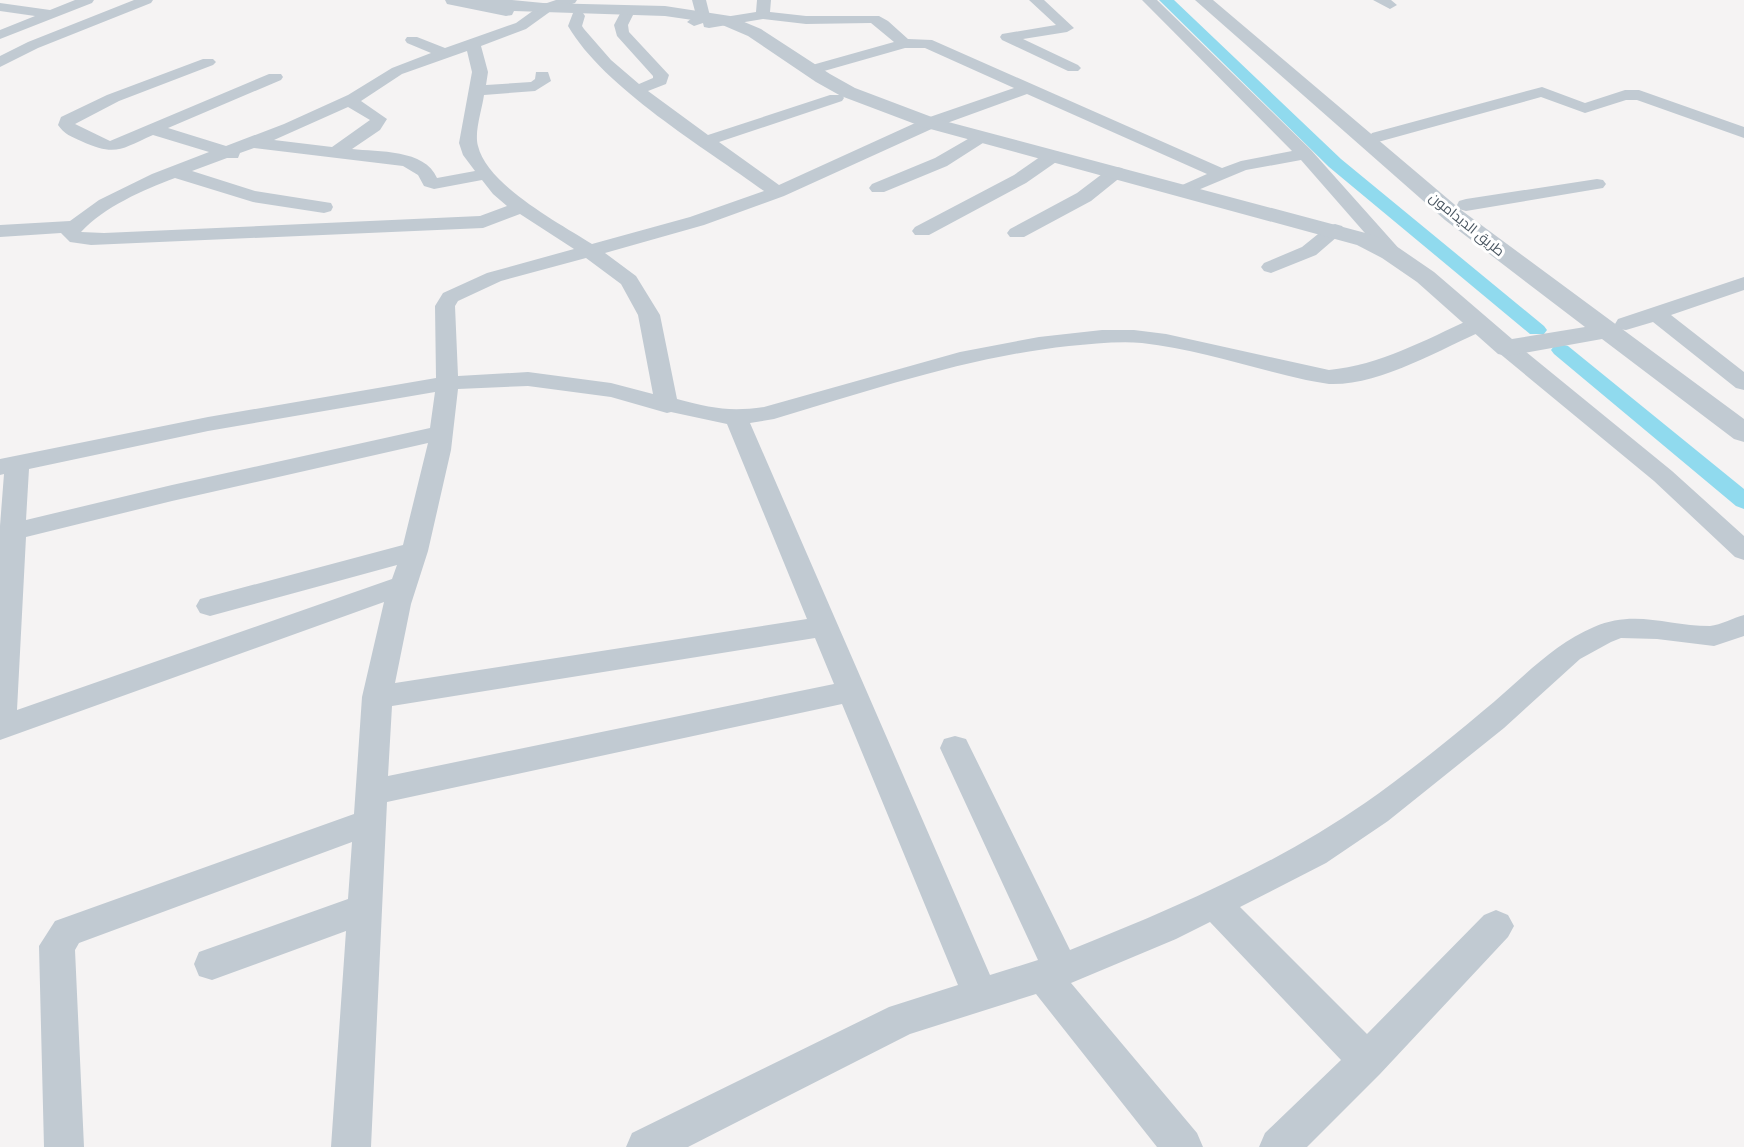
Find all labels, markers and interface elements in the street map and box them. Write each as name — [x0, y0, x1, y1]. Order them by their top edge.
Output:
street label: طريق الديدامون — [1426, 189, 1508, 260]

